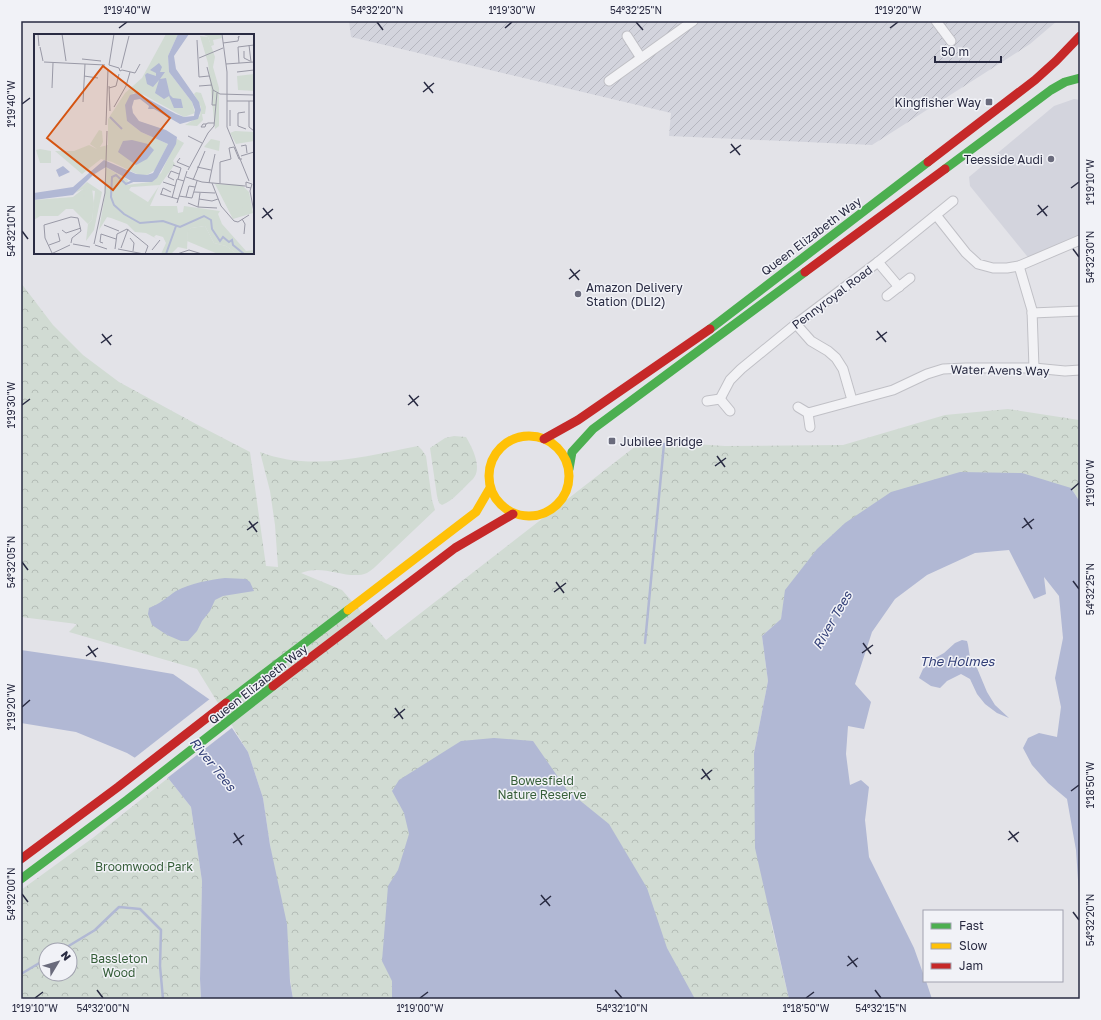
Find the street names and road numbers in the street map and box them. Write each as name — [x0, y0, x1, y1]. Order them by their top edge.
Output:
street label: Queen Elizabeth Way — [758, 193, 864, 279]
street label: Pennyroyal Road — [789, 262, 875, 332]
street label: Water Avens Way — [950, 362, 1050, 378]
street label: Queen Elizabeth Way — [205, 641, 311, 727]

